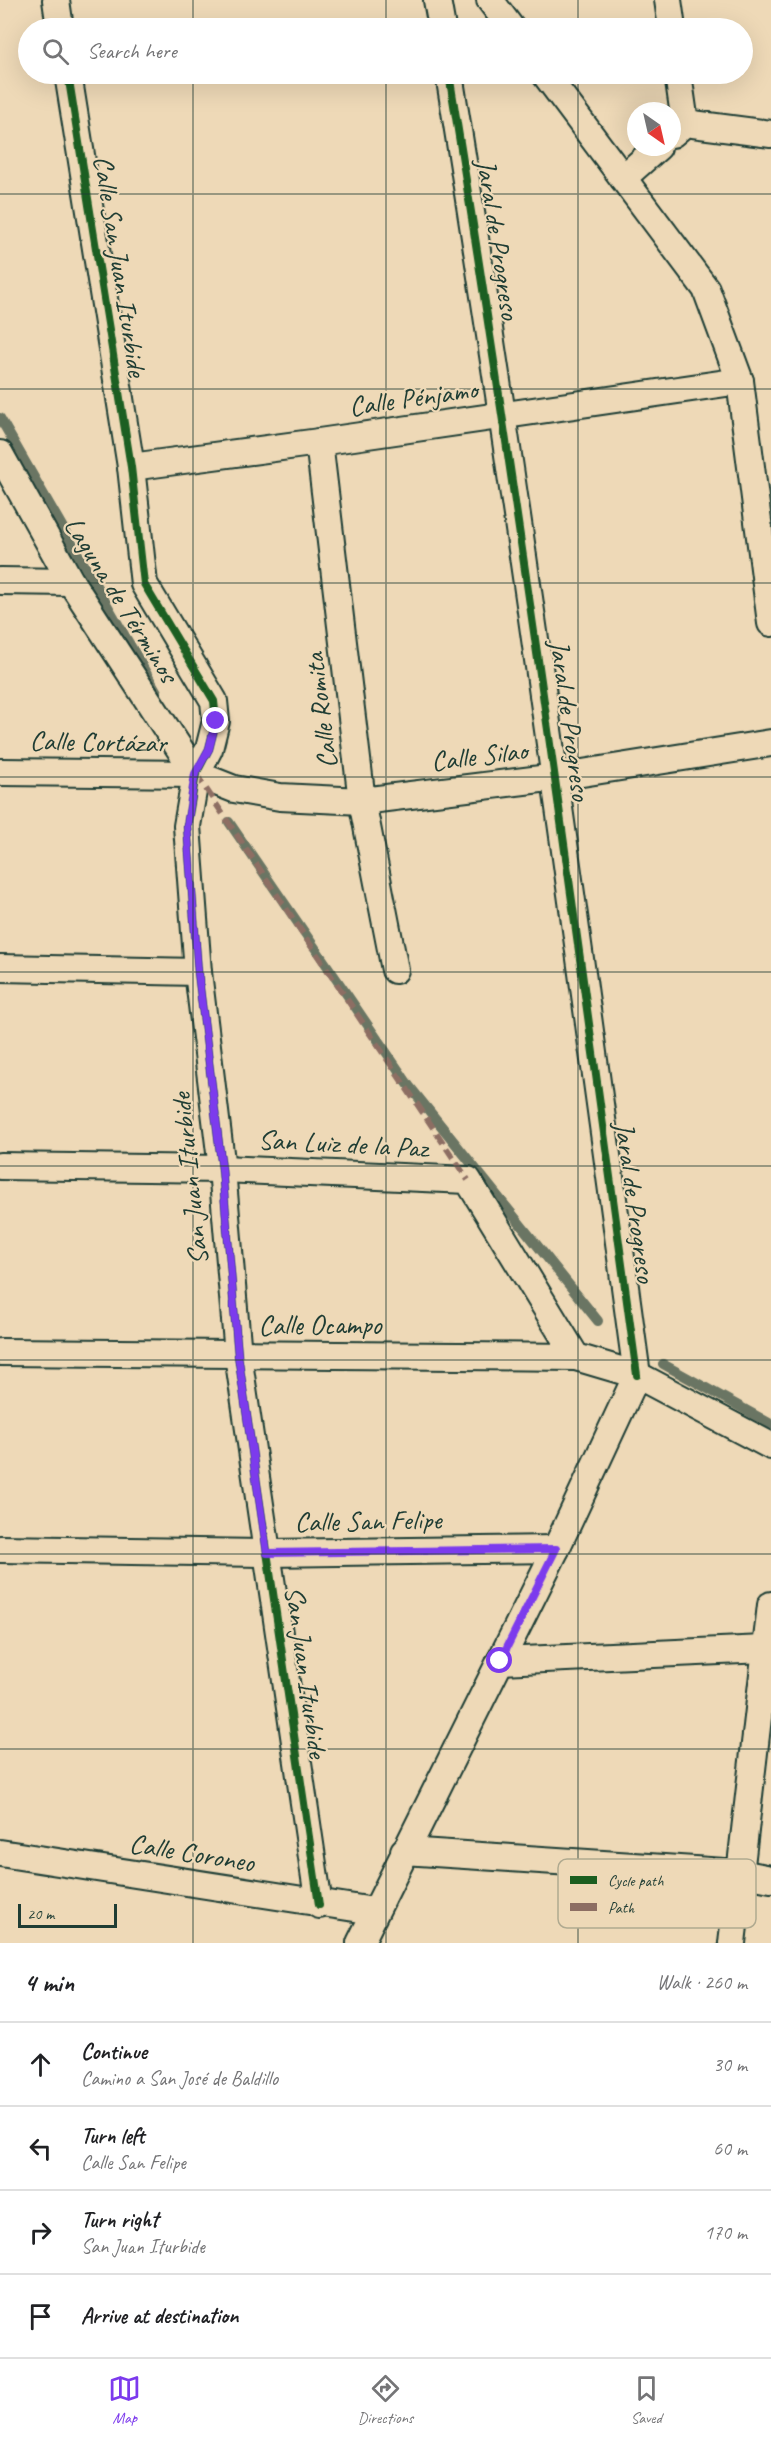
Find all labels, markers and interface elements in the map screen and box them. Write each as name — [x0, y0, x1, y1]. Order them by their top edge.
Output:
search box — [18, 18, 753, 84]
icon: search — [39, 35, 72, 68]
text: Search here — [87, 37, 177, 65]
north arrow — [627, 102, 681, 156]
street label: Calle San Juan Iturbide — [86, 153, 156, 381]
street label: Jaral de Progreso — [468, 154, 529, 324]
street label: Calle Pénjamo — [347, 371, 483, 424]
street label: Laguna de Términos — [57, 510, 188, 691]
street label: Jaral de Progreso — [542, 636, 599, 805]
street label: Calle Romita — [296, 649, 345, 771]
route end — [202, 707, 228, 733]
street label: Calle Cortázar — [29, 723, 169, 760]
street label: Calle Silao — [429, 732, 532, 779]
street label: San Juan Iturbide — [163, 1089, 216, 1267]
street label: Jaral de Progreso — [607, 1118, 664, 1287]
street label: San Luiz de la Paz — [257, 1122, 431, 1166]
street label: Calle Ocampo — [259, 1307, 383, 1342]
street label: Calle San Felipe — [294, 1502, 444, 1539]
street label: San Juan Iturbide — [277, 1584, 336, 1762]
route start — [486, 1647, 512, 1673]
street label: Calle Coroneo — [127, 1825, 259, 1880]
legend — [558, 1859, 756, 1928]
text: Cycle path — [608, 1871, 664, 1891]
text: Path — [608, 1898, 635, 1918]
scale bar — [18, 1901, 117, 1928]
text: 20 m — [27, 1904, 54, 1924]
text: 4 min — [24, 1966, 74, 1999]
text: Walk · 260 m — [657, 1970, 747, 1995]
text: Continue — [81, 2038, 147, 2066]
icon: ahead — [24, 2048, 57, 2081]
text: 30 m — [713, 2052, 747, 2077]
text: Camino a San José de Baldillo — [81, 2066, 278, 2091]
text: Turn left — [81, 2122, 145, 2150]
icon: left — [24, 2132, 57, 2165]
text: 60 m — [713, 2136, 747, 2161]
text: Calle San Felipe — [81, 2150, 186, 2175]
text: Turn right — [81, 2206, 158, 2234]
icon: right — [24, 2216, 57, 2249]
text: 170 m — [704, 2220, 747, 2245]
text: San Juan Iturbide — [81, 2234, 205, 2259]
icon: arrive — [24, 2300, 57, 2333]
text: Arrive at destination — [81, 2302, 238, 2330]
tab: Map — [108, 2372, 141, 2428]
tab: Directions — [358, 2372, 413, 2428]
tab: Saved — [630, 2372, 663, 2428]

